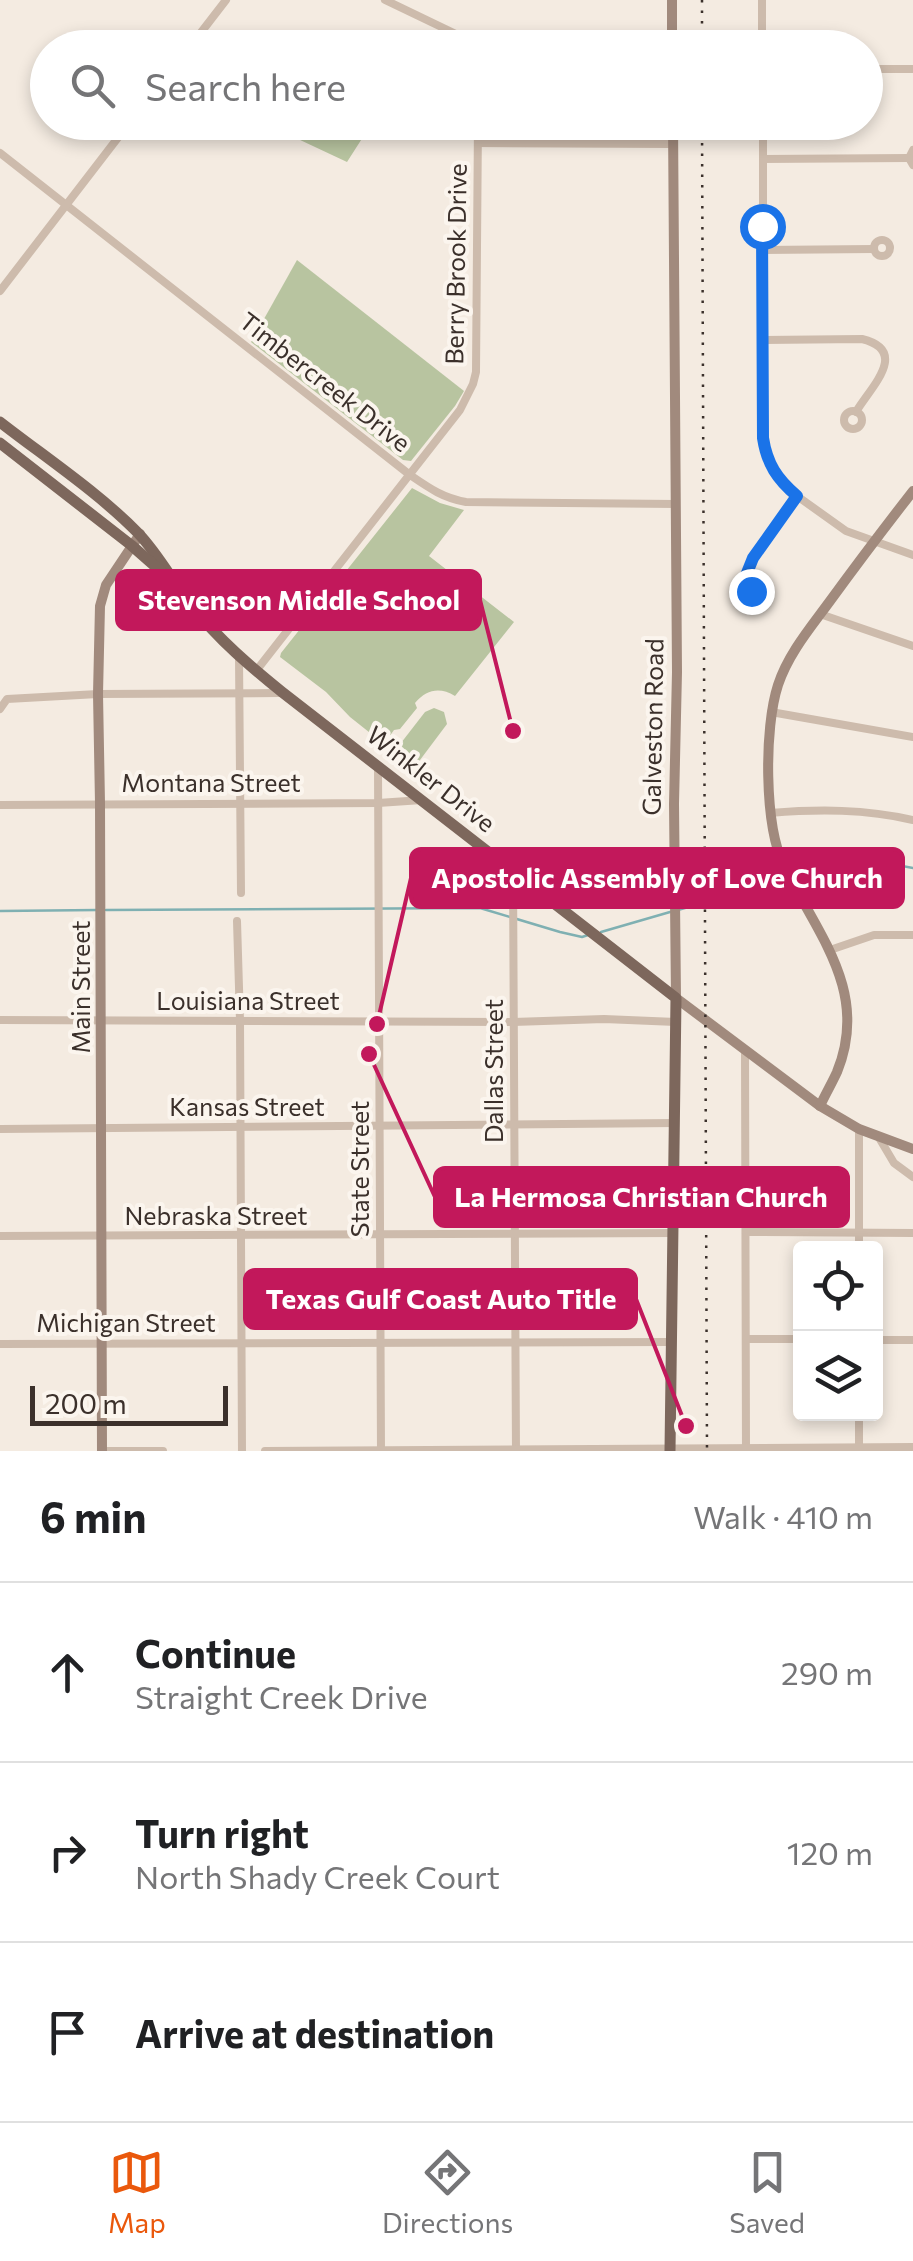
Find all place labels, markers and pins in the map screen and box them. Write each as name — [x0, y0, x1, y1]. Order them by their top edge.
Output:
callout: Stevenson Middle School — [117, 571, 480, 629]
callout: Apostolic Assembly of Love Church — [411, 849, 903, 907]
callout: La Hermosa Christian Church — [435, 1168, 848, 1226]
callout: Texas Gulf Coast Auto Title — [245, 1270, 636, 1328]

